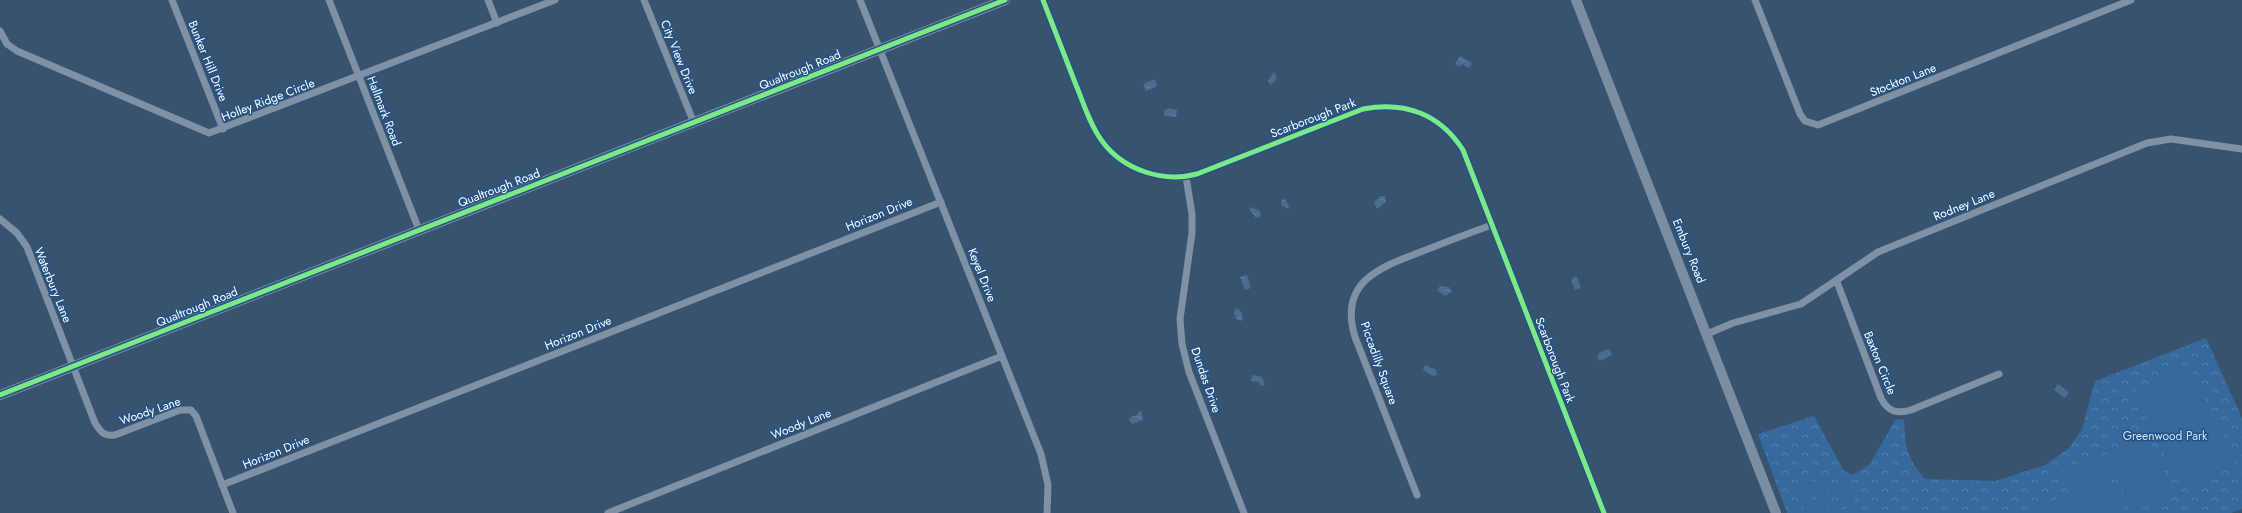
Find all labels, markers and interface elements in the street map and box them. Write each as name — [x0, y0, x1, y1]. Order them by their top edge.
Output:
street label: City View Drive — [656, 17, 702, 97]
street label: Bunker Hill Drive — [184, 18, 232, 104]
street label: Qualtrough Road — [756, 45, 844, 95]
street label: Stockton Lane — [1867, 59, 1939, 101]
street label: Hallmark Road — [362, 73, 406, 149]
street label: Holley Ridge Circle — [219, 74, 317, 126]
street label: Scarborough Park — [1268, 93, 1359, 143]
street label: Qualtrough Road — [455, 164, 543, 212]
street label: Rodney Lane — [1931, 184, 1997, 226]
street label: Horizon Drive — [843, 192, 915, 236]
street label: Embury Road — [1668, 216, 1710, 286]
street label: Waterbury Lane — [30, 245, 76, 325]
street label: Keyel Drive — [963, 245, 1001, 305]
street label: Qualtrough Road — [153, 282, 241, 332]
street label: Horizon Drive — [542, 311, 614, 355]
street label: Scarborough Park — [1530, 315, 1580, 406]
street label: Piccadilly Square — [1356, 319, 1402, 407]
street label: Baxton Circle — [1859, 329, 1901, 397]
street label: Dundas Drive — [1186, 345, 1226, 415]
street label: Woody Lane — [117, 392, 183, 430]
street label: Woody Lane — [768, 404, 834, 444]
park label: Greenwood Park — [2123, 427, 2208, 445]
street label: Horizon Drive — [240, 430, 312, 474]

